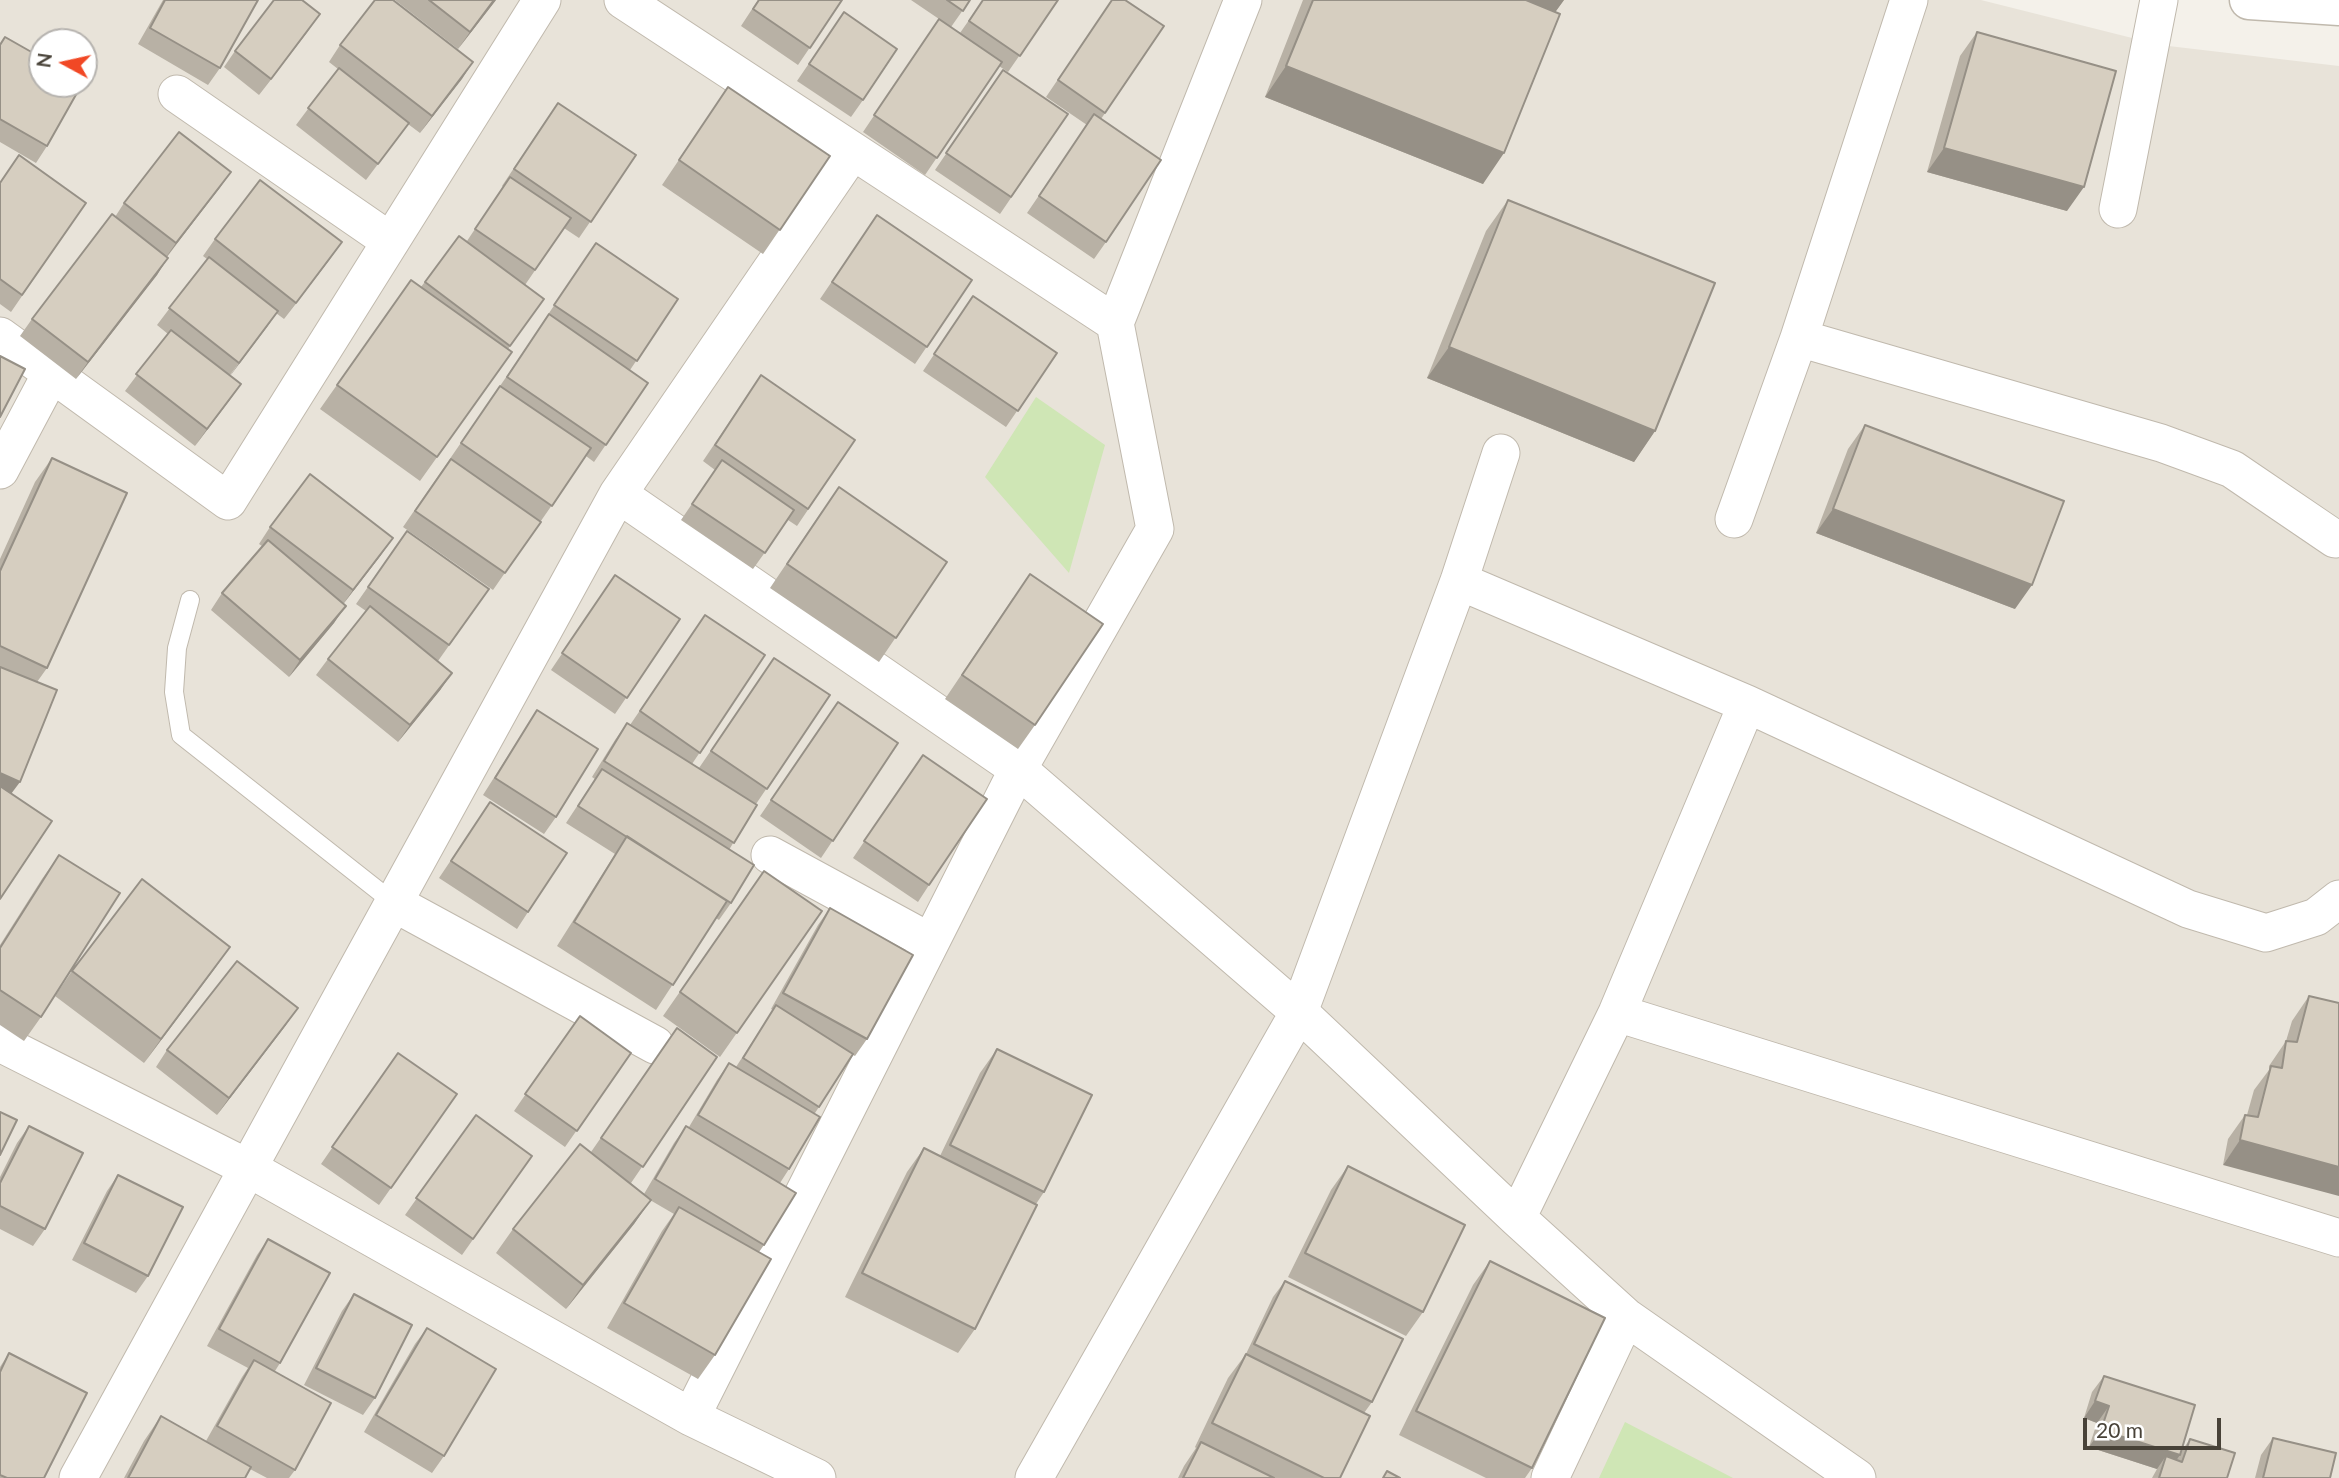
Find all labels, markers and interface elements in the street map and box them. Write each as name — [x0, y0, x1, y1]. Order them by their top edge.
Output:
north arrow — [28, 28, 98, 98]
text: N — [31, 51, 56, 69]
scale bar — [2087, 1404, 2225, 1448]
text: 20 m — [2096, 1417, 2143, 1442]

